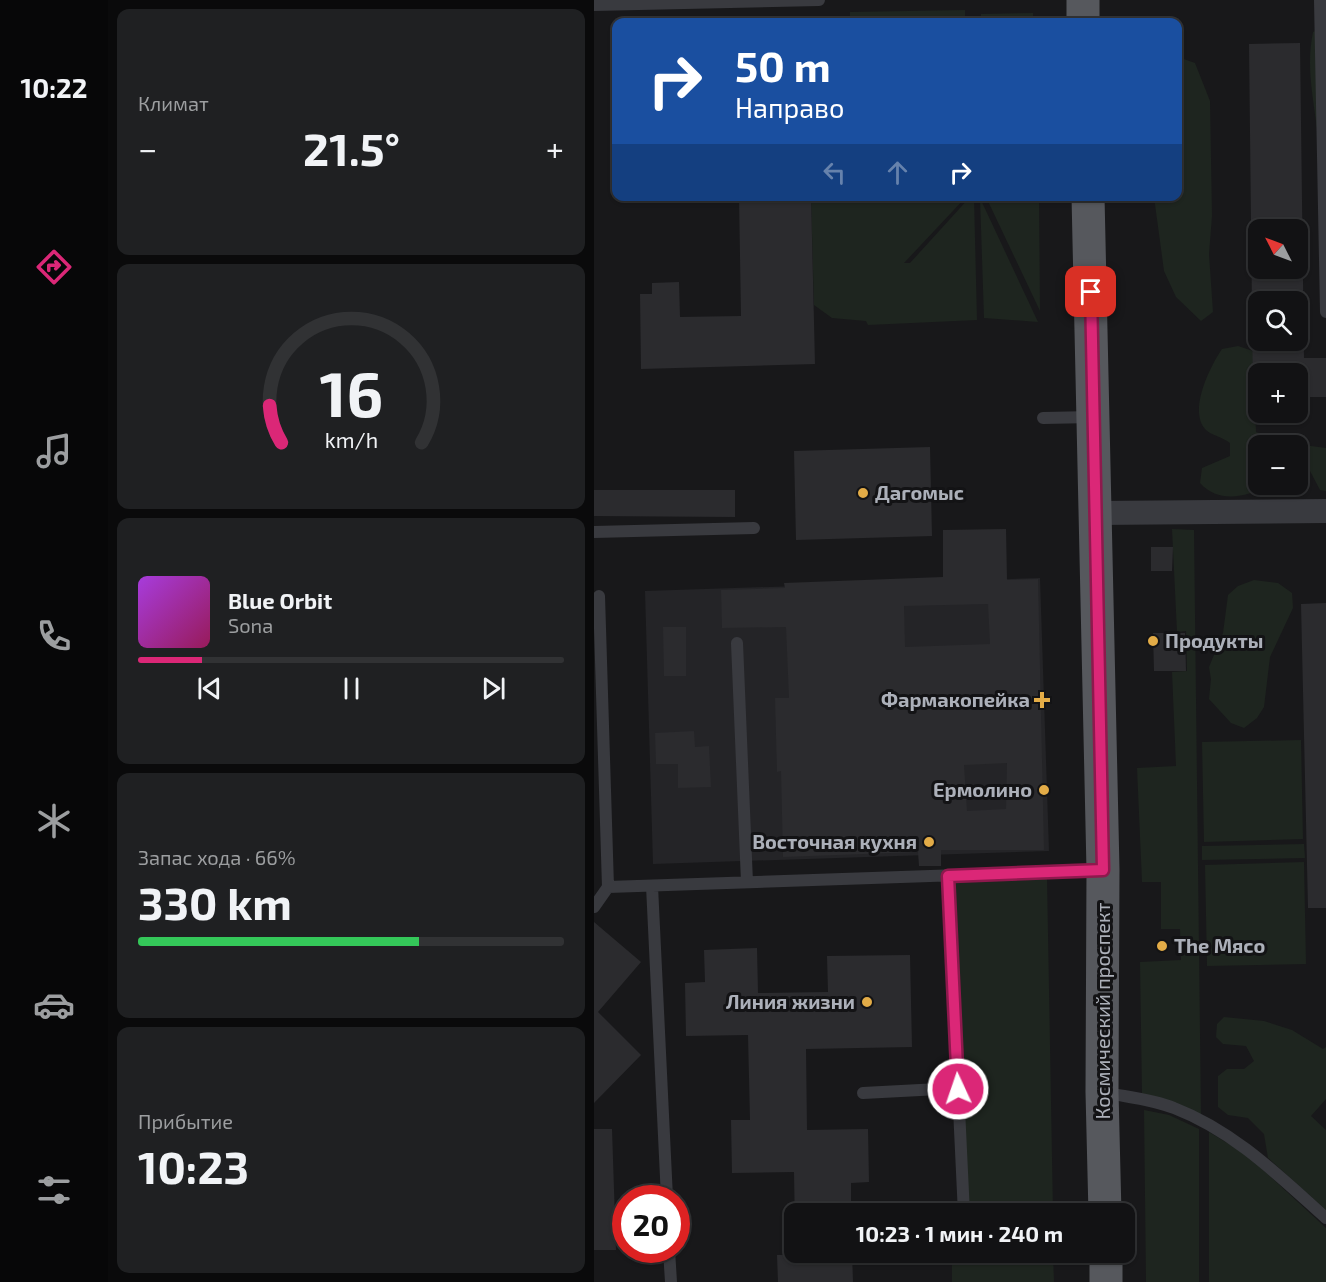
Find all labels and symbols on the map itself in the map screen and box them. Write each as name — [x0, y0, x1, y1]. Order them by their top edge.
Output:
north arrow — [1248, 219, 1308, 279]
pin — [1065, 266, 1116, 317]
place label: Дагомыс — [875, 480, 964, 504]
marker: Дагомыс — [856, 486, 870, 500]
place label: Продукты — [1165, 628, 1263, 652]
marker: Продукты — [1146, 634, 1160, 648]
place label: Фармакопейка — [881, 687, 1030, 711]
marker: Фармакопейка — [1035, 693, 1049, 707]
place label: Ермолино — [933, 777, 1032, 801]
marker: Ермолино — [1037, 783, 1051, 797]
place label: Восточная кухня — [752, 829, 917, 853]
marker: Восточная кухня — [922, 835, 936, 849]
street label: Космический проспект — [1090, 902, 1114, 1120]
place label: The Мясо — [1174, 933, 1265, 957]
marker: The Мясо — [1155, 939, 1169, 953]
place label: Линия жизни — [726, 989, 855, 1013]
marker: Линия жизни — [860, 995, 874, 1009]
position arrow — [926, 1057, 990, 1121]
speed limit sign: 20 — [612, 1185, 690, 1263]

